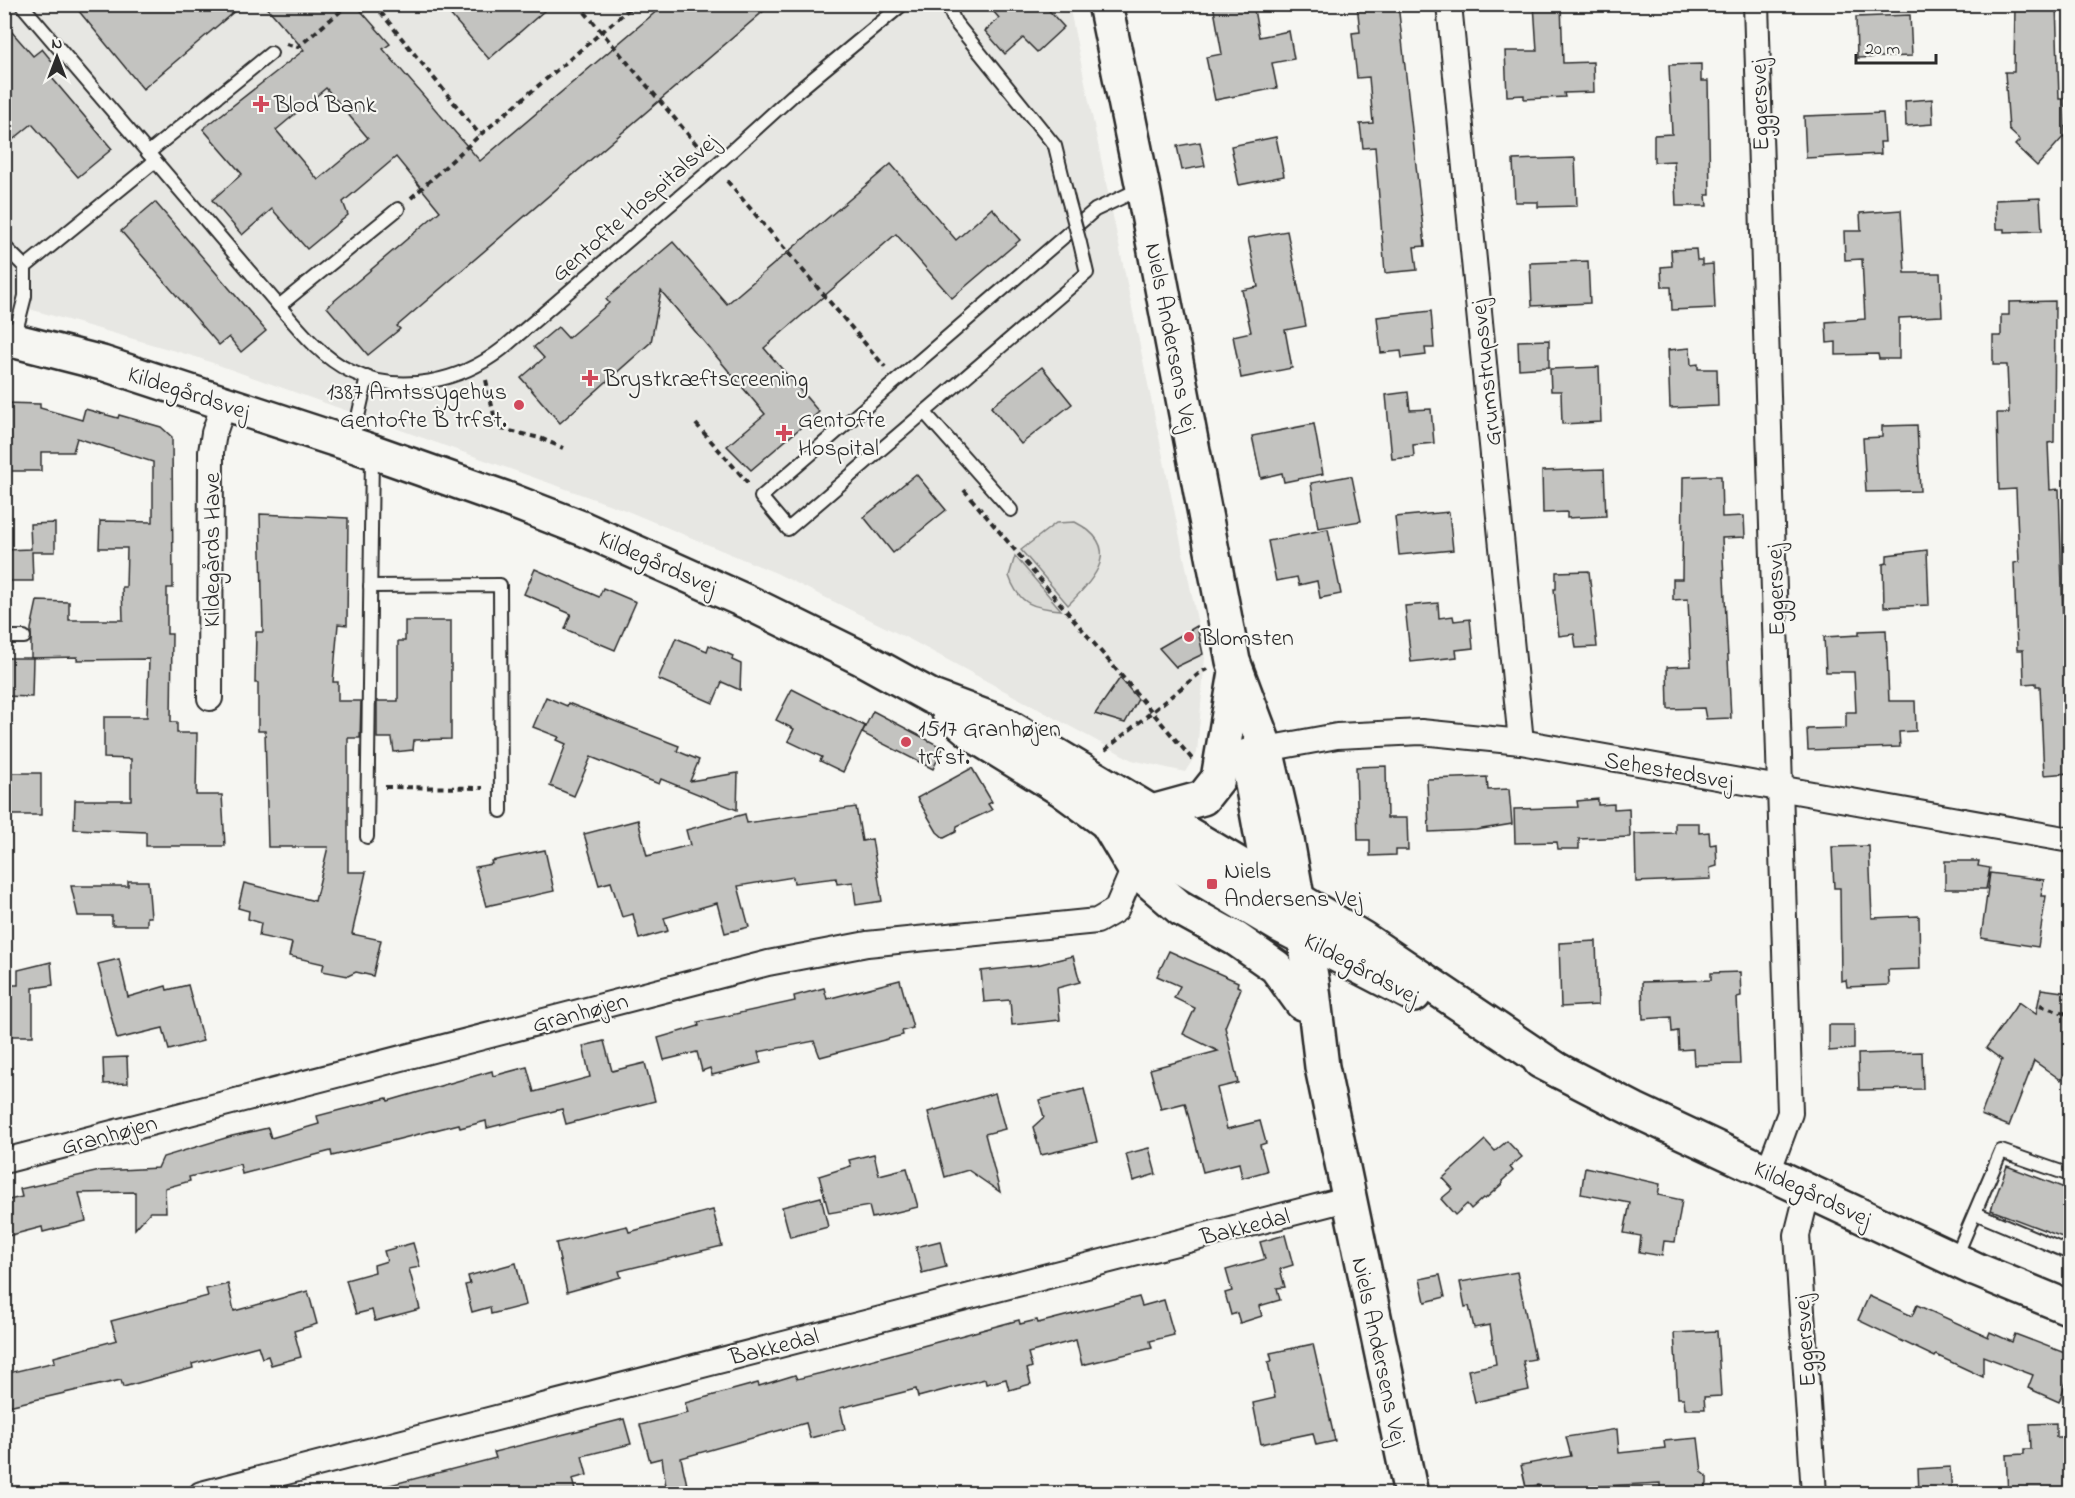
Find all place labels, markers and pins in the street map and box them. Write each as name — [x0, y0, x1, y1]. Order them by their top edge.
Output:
place label: Blod Bank — [273, 89, 377, 124]
marker: Blod Bank — [252, 95, 270, 113]
place label: Brystkræftscreening — [603, 363, 808, 399]
marker: Brystkræftscreening — [581, 369, 599, 387]
place label: 1387 Amtssygehus Gentofte B trfst. — [326, 376, 507, 439]
marker: 1387 Amtssygehus Gentofte B trfst. — [512, 398, 526, 412]
place label: Gentofte Hospital — [798, 404, 885, 467]
marker: Gentofte Hospital — [775, 424, 793, 442]
place label: Blomsten — [1200, 622, 1294, 657]
marker: Blomsten — [1182, 630, 1196, 644]
place label: 1517 Granhøjen trfst. — [918, 713, 1061, 776]
marker: 1517 Granhøjen trfst. — [899, 735, 913, 749]
place label: Niels Andersens Vej — [1224, 855, 1363, 918]
marker: Niels Andersens Vej — [1205, 877, 1219, 891]

